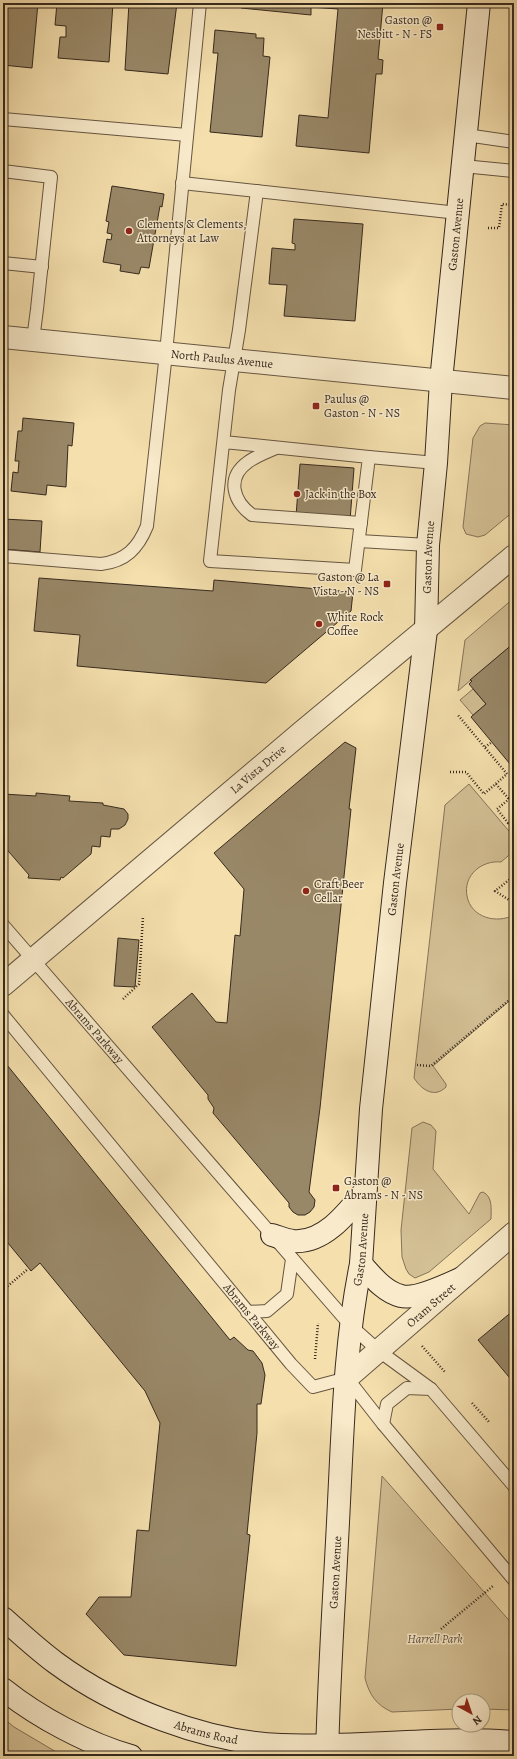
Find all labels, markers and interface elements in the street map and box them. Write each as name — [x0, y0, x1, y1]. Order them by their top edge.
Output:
place label: Gaston @ Nesbitt - N - FS — [357, 12, 432, 42]
marker: Gaston @ Nesbitt - N - FS — [435, 22, 445, 32]
street label: Gaston Avenue — [444, 197, 467, 271]
place label: Clements & Clements, Attorneys at Law — [136, 216, 247, 246]
marker: Clements & Clements, Attorneys at Law — [124, 226, 134, 236]
street label: North Paulus Avenue — [170, 346, 274, 372]
place label: Paulus @ Gaston - N - NS — [324, 391, 400, 421]
marker: Paulus @ Gaston - N - NS — [311, 401, 321, 411]
place label: Jack in the Box — [305, 486, 377, 502]
marker: Jack in the Box — [292, 489, 302, 499]
street label: Gaston Avenue — [419, 520, 438, 594]
place label: Gaston @ La Vista - N - NS — [312, 569, 379, 599]
marker: Gaston @ La Vista - N - NS — [382, 579, 392, 589]
place label: White Rock Coffee — [326, 609, 384, 639]
marker: White Rock Coffee — [314, 619, 324, 629]
street label: La Vista Drive — [227, 741, 289, 797]
street label: Gaston Avenue — [384, 842, 408, 916]
place label: Craft Beer Cellar — [314, 876, 364, 906]
marker: Craft Beer Cellar — [301, 886, 311, 896]
street label: Abrams Parkway — [61, 994, 128, 1067]
place label: Gaston @ Abrams - N - NS — [343, 1173, 423, 1203]
marker: Gaston @ Abrams - N - NS — [331, 1183, 341, 1193]
street label: Gaston Avenue — [349, 1213, 372, 1287]
street label: Abrams Parkway — [219, 1279, 284, 1354]
street label: Oram Street — [403, 1279, 459, 1331]
street label: Gaston Avenue — [325, 1535, 345, 1609]
park label: Harrell Park — [407, 1631, 463, 1647]
north arrow — [451, 1693, 491, 1733]
text: N — [469, 1712, 485, 1729]
street label: Abrams Road — [171, 1716, 240, 1748]

